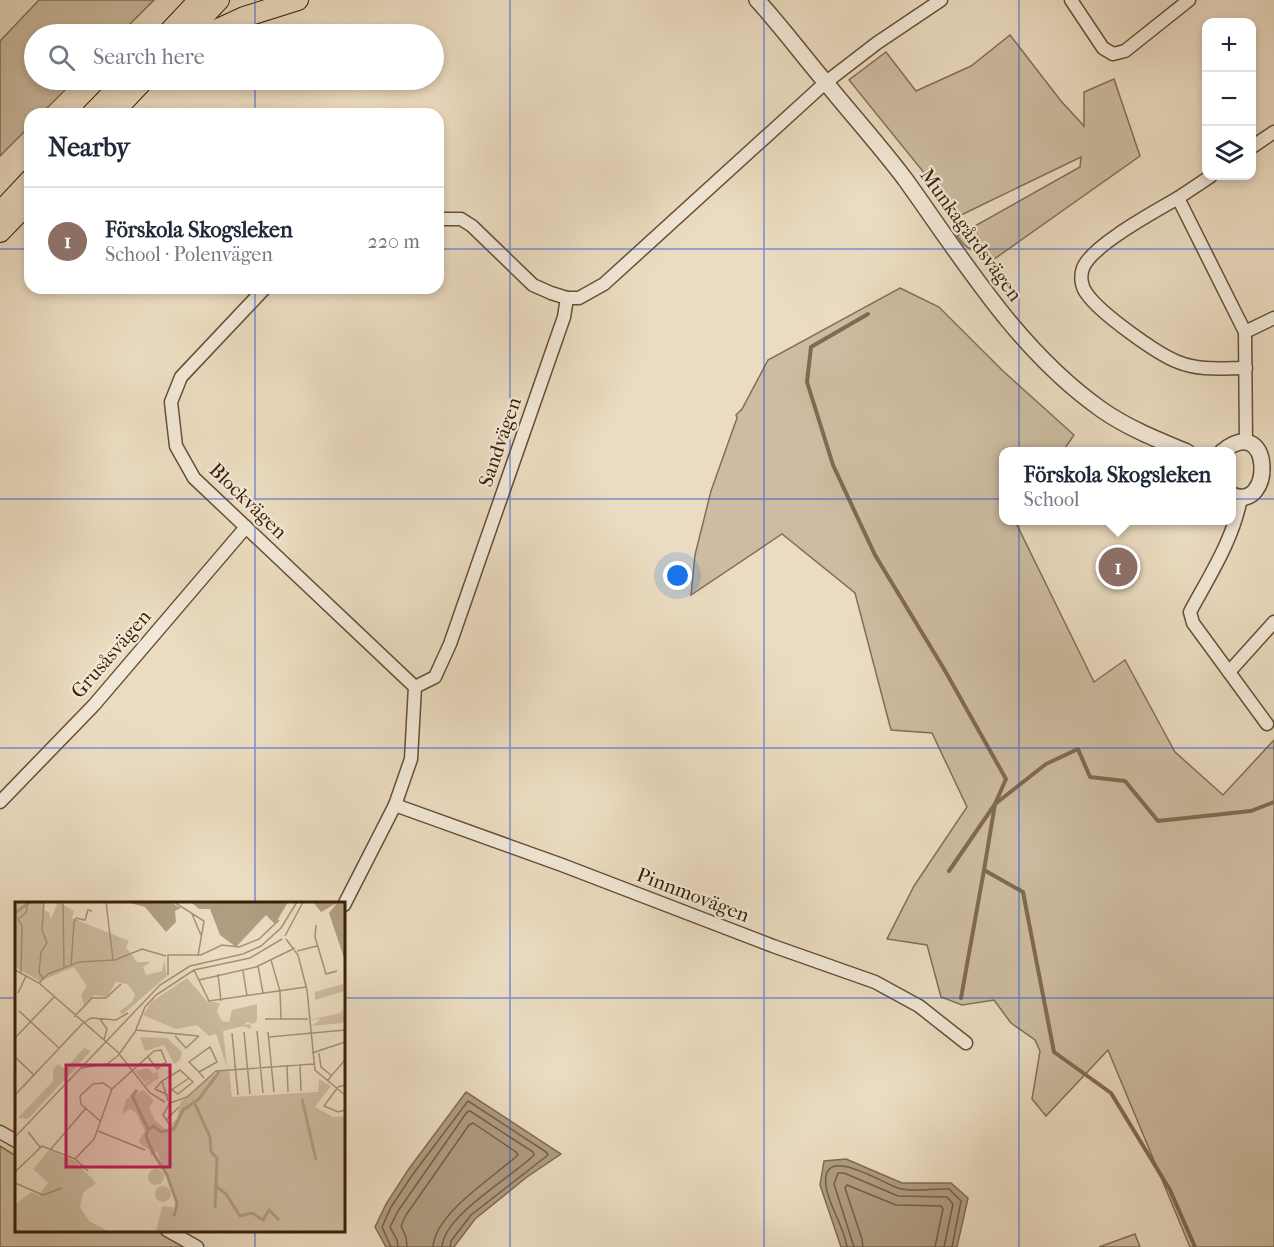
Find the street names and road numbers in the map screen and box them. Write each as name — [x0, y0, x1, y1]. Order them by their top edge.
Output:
street label: Munkagårdsvägen — [915, 164, 1027, 306]
street label: Sandvägen — [474, 394, 526, 490]
street label: Blockvägen — [204, 458, 292, 544]
street label: Grusåsvägen — [66, 605, 156, 703]
street label: Pinnmovägen — [633, 863, 753, 927]

